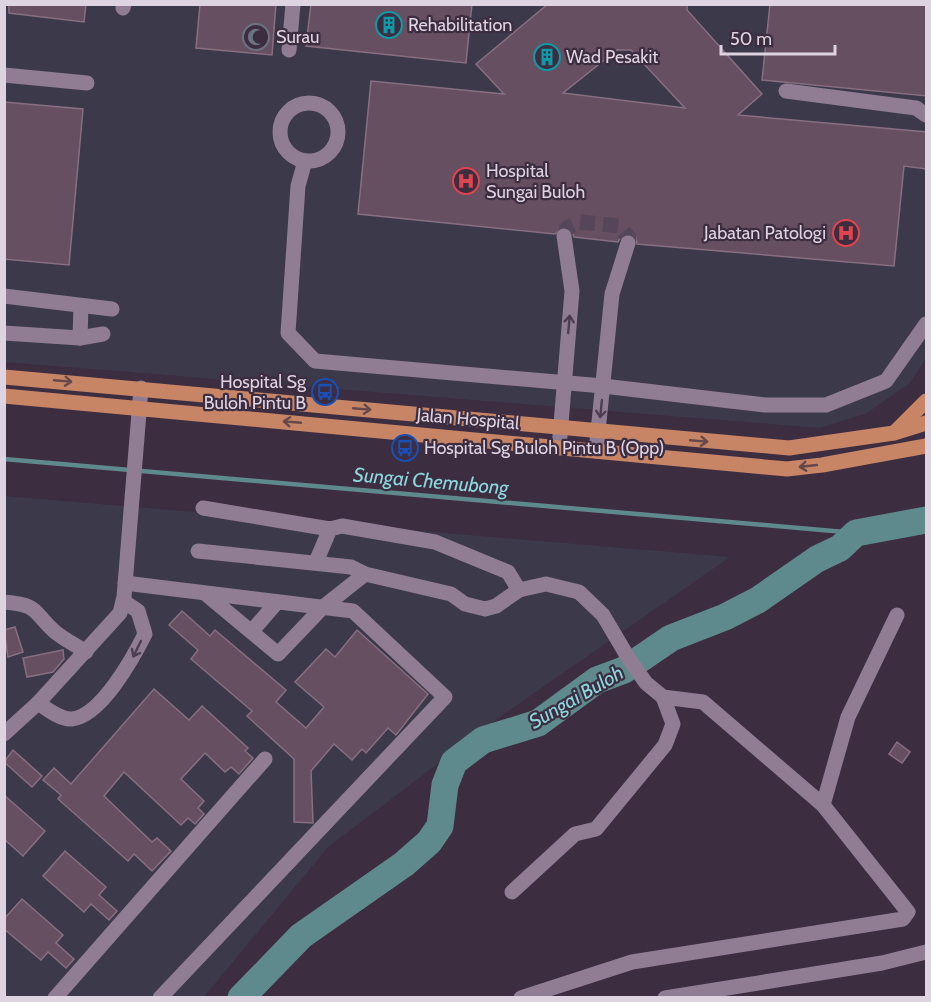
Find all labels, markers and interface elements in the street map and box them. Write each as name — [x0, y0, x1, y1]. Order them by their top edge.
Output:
building icon: Rehabilitation — [374, 10, 404, 40]
place label: Rehabilitation — [408, 14, 512, 36]
scale bar — [721, 18, 835, 56]
mosque icon: Surau — [241, 22, 271, 52]
place label: Surau — [276, 26, 319, 48]
text: 50 m — [730, 28, 772, 50]
building icon: Wad Pesakit — [532, 42, 562, 72]
place label: Wad Pesakit — [566, 46, 658, 68]
place label: Hospital Sungai Buloh — [486, 160, 585, 203]
hospital icon: Hospital Sungai Buloh — [451, 166, 481, 196]
hospital icon: Jabatan Patologi — [831, 218, 861, 248]
place label: Jabatan Patologi — [703, 222, 826, 244]
one-way arrow — [564, 315, 575, 335]
place label: Hospital Sg Buloh Pintu B — [204, 371, 307, 414]
one-way arrow — [52, 376, 72, 387]
bus stop icon: Hospital Sg Buloh Pintu B — [310, 377, 340, 407]
one-way arrow — [595, 399, 606, 418]
street label: Jalan Hospital — [415, 403, 521, 434]
one-way arrow — [351, 404, 371, 415]
one-way arrow — [282, 416, 302, 427]
bus stop icon: Hospital Sg Buloh Pintu B (Opp) — [390, 433, 420, 463]
one-way arrow — [688, 436, 708, 447]
place label: Hospital Sg Buloh Pintu B (Opp) — [424, 437, 664, 459]
one-way arrow — [798, 461, 818, 472]
water label: Sungai Chemubong — [352, 462, 510, 500]
one-way arrow — [131, 640, 143, 658]
water label: Sungai Buloh — [524, 660, 628, 734]

